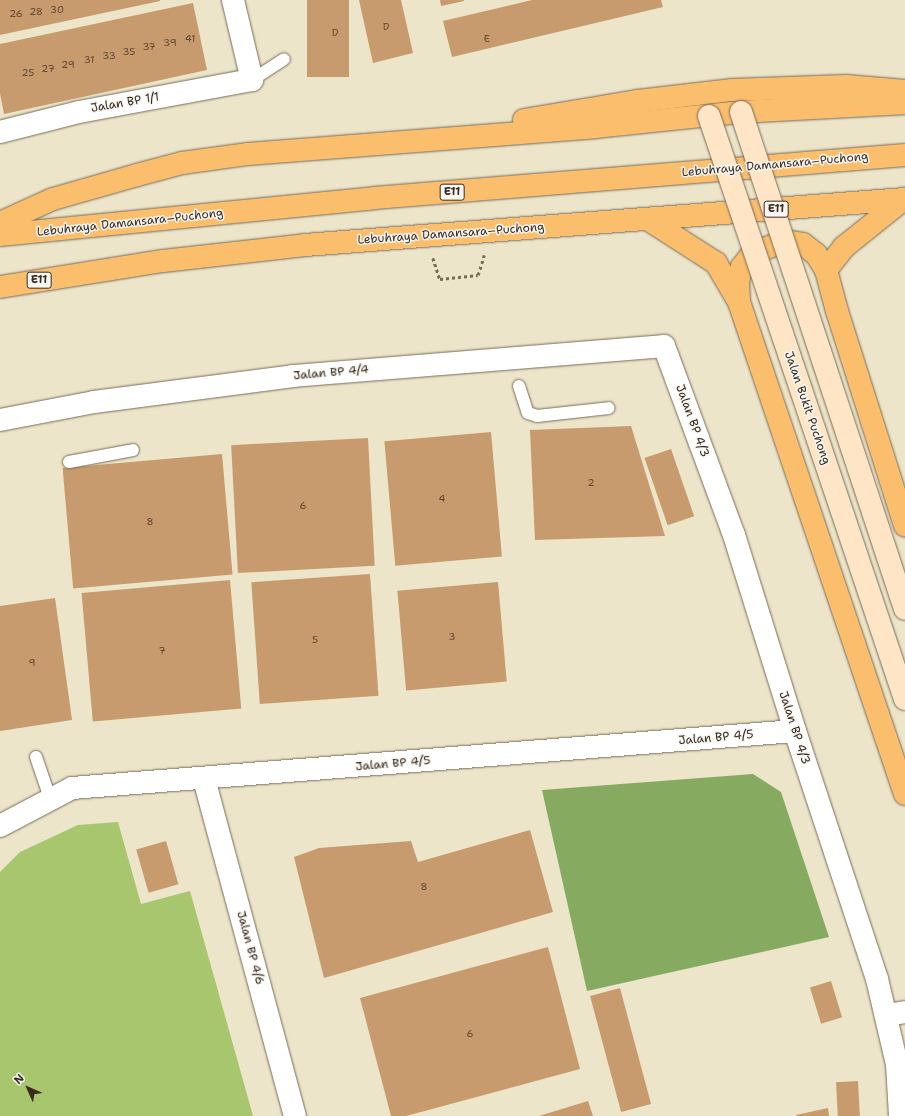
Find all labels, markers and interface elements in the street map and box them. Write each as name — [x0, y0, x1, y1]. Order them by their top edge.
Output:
house number: 30 — [50, 4, 64, 16]
house number: 28 — [29, 6, 43, 18]
house number: 26 — [9, 8, 23, 20]
house number: D — [383, 21, 389, 33]
house number: D — [332, 27, 338, 39]
house number: 41 — [185, 33, 195, 45]
house number: E — [484, 33, 490, 45]
house number: 39 — [163, 37, 177, 49]
house number: 37 — [142, 41, 156, 53]
house number: 35 — [123, 46, 135, 58]
house number: 33 — [102, 50, 116, 62]
house number: 31 — [84, 54, 94, 66]
house number: 29 — [61, 59, 75, 71]
house number: 27 — [41, 63, 55, 75]
house number: 25 — [22, 67, 34, 79]
street label: Jalan BP 1/1 — [90, 90, 160, 116]
street label: Lebuhraya Damansara–Puchong — [681, 150, 869, 180]
road number: E11 — [439, 183, 465, 201]
road number: E11 — [763, 200, 789, 218]
street label: Lebuhraya Damansara–Puchong — [36, 206, 224, 240]
street label: Lebuhraya Damansara–Puchong — [357, 220, 545, 248]
road number: E11 — [26, 271, 52, 289]
street label: Jalan Bukit Puchong — [781, 350, 833, 466]
street label: Jalan BP 4/4 — [293, 363, 369, 383]
street label: Jalan BP 4/3 — [672, 383, 712, 459]
house number: 2 — [588, 477, 594, 489]
house number: 4 — [439, 493, 445, 505]
house number: 6 — [300, 500, 306, 512]
house number: 8 — [147, 516, 153, 528]
house number: 3 — [449, 631, 455, 643]
house number: 5 — [312, 634, 318, 646]
house number: 7 — [159, 645, 165, 657]
house number: 9 — [29, 657, 35, 669]
street label: Jalan BP 4/3 — [775, 690, 813, 766]
street label: Jalan BP 4/5 — [678, 728, 754, 748]
street label: Jalan BP 4/5 — [355, 754, 431, 774]
house number: 8 — [421, 881, 427, 893]
street label: Jalan BP 4/6 — [233, 910, 267, 986]
house number: 6 — [467, 1028, 473, 1040]
north arrow — [8, 1068, 48, 1108]
text: N — [11, 1071, 28, 1088]

